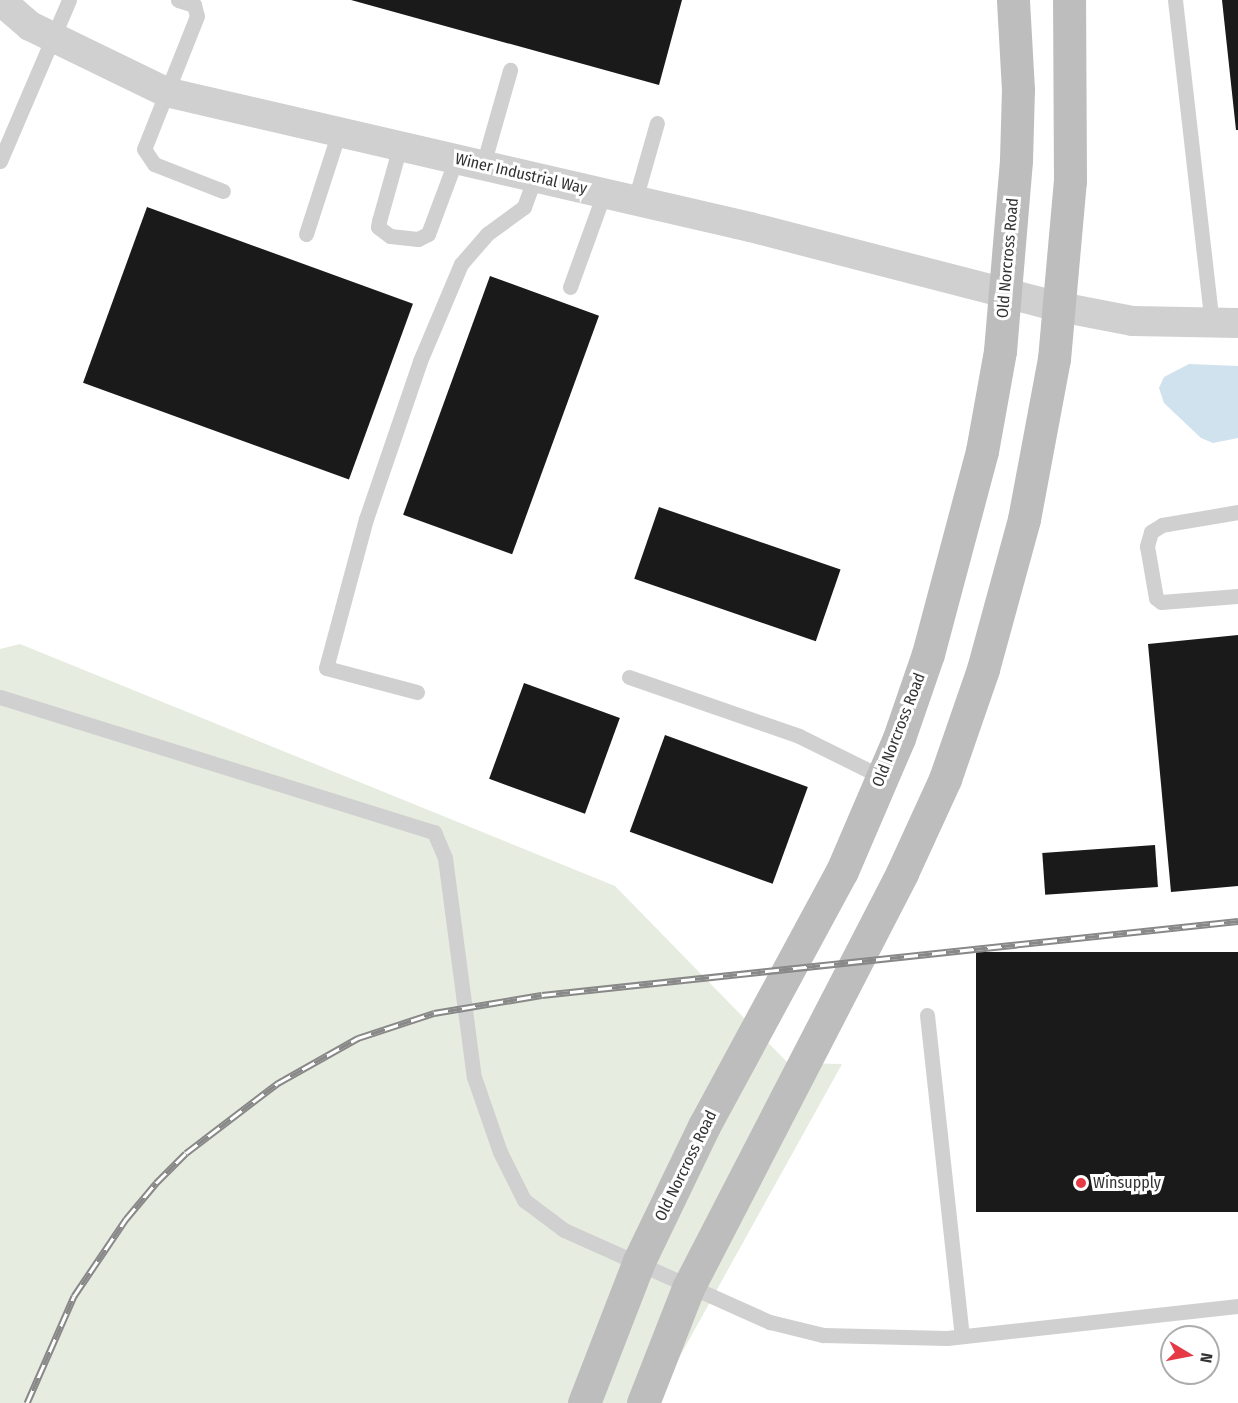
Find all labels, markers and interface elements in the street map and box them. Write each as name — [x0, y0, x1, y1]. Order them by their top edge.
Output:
street label: Winer Industrial Way — [453, 149, 589, 199]
street label: Old Norcross Road — [993, 197, 1023, 319]
street label: Old Norcross Road — [868, 670, 930, 790]
street label: Old Norcross Road — [651, 1108, 721, 1224]
place label: Winsupply — [1093, 1173, 1161, 1193]
marker: Winsupply — [1074, 1176, 1088, 1190]
north arrow — [1160, 1325, 1220, 1385]
text: N — [1196, 1351, 1216, 1364]

